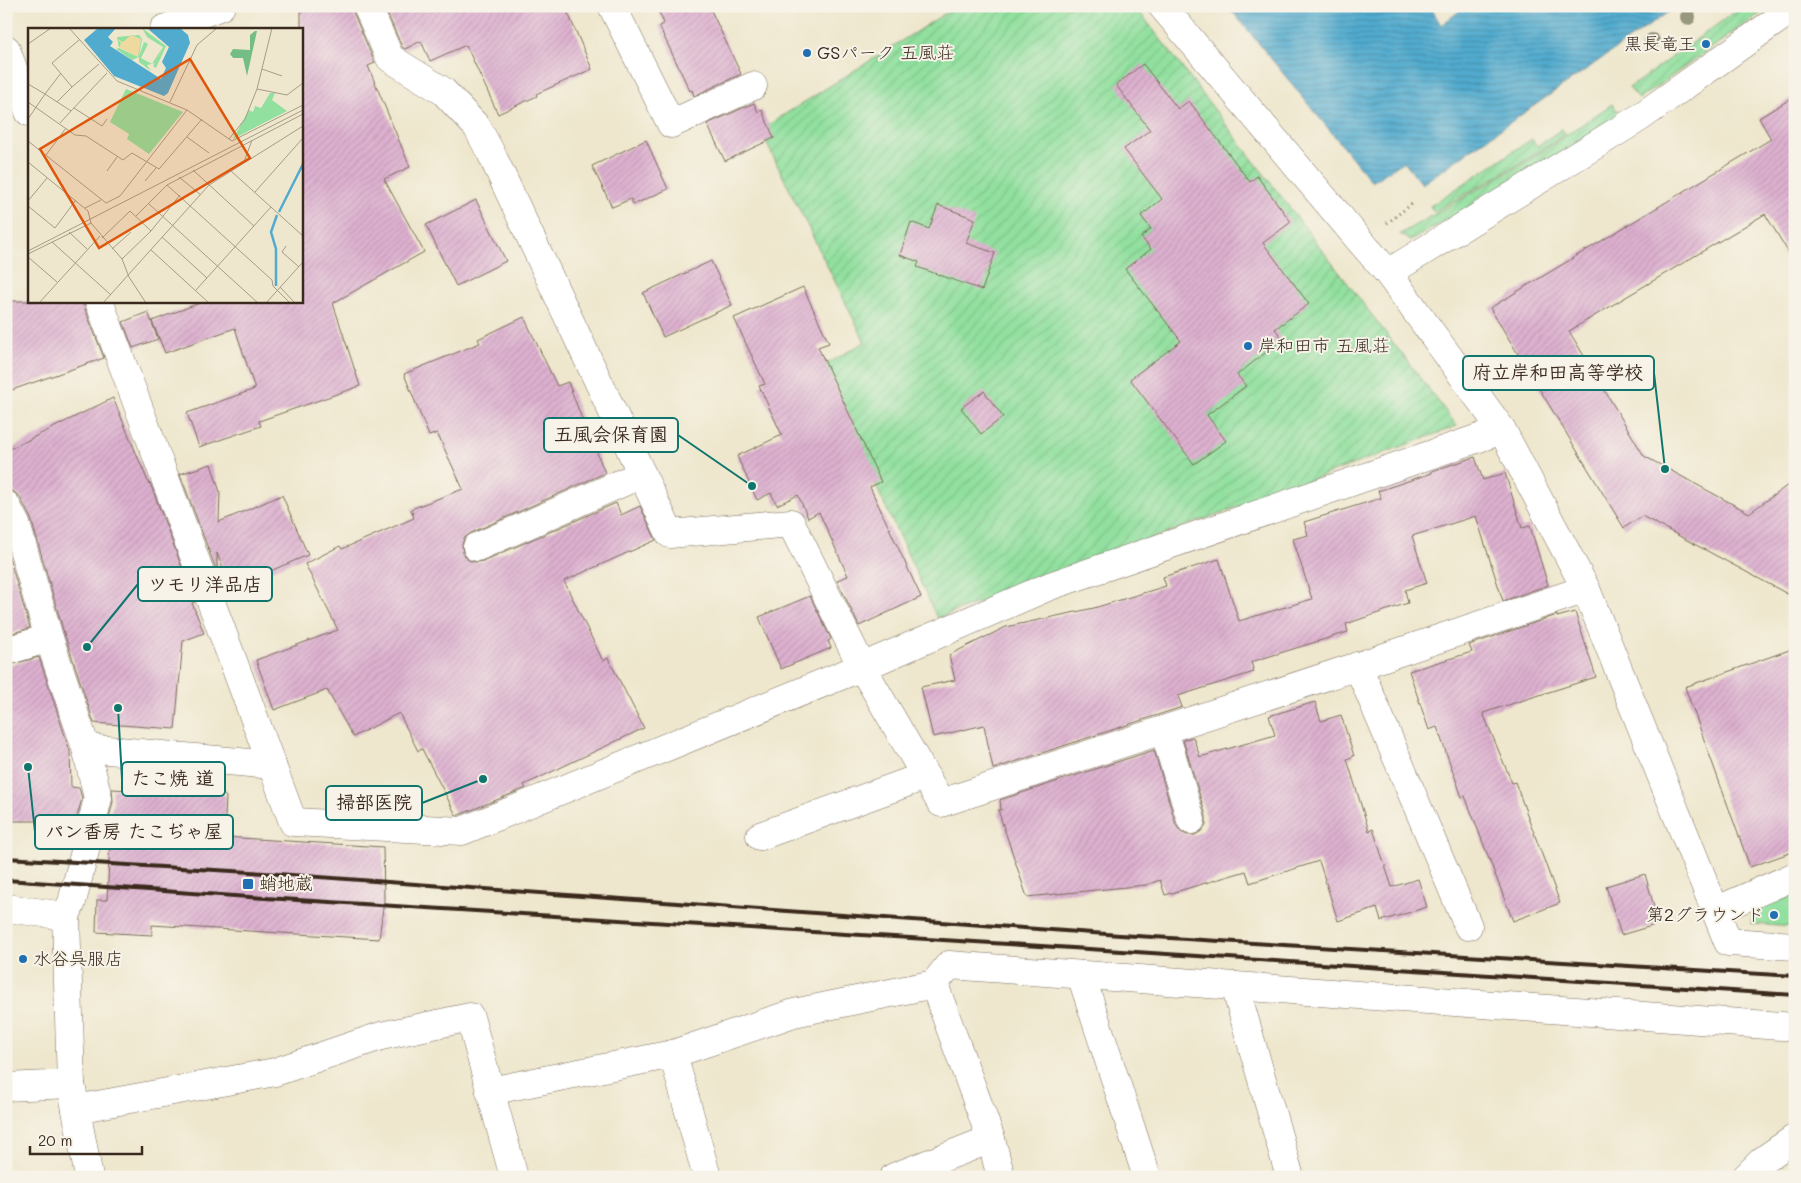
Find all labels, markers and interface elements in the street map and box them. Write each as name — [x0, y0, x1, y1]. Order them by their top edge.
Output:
inset map — [28, 28, 302, 302]
place label: 黒長竜王 — [1624, 31, 1696, 55]
marker: 黒長竜王 — [1700, 38, 1712, 50]
place label: GSパーク 五風荘 — [817, 40, 954, 64]
marker: GSパーク 五風荘 — [801, 47, 813, 59]
place label: 岸和田市 五風荘 — [1258, 333, 1390, 357]
marker: 岸和田市 五風荘 — [1242, 340, 1254, 352]
callout: 府立岸和田高等学校 — [1463, 356, 1654, 390]
text: 府立岸和田高等学校 — [1472, 359, 1644, 384]
callout: 五風会保育園 — [544, 418, 678, 452]
text: 五風会保育園 — [554, 421, 668, 446]
callout: ツモリ洋品店 — [138, 567, 272, 601]
text: ツモリ洋品店 — [148, 571, 262, 596]
callout: たこ焼 道 — [122, 762, 225, 796]
text: たこ焼 道 — [132, 765, 214, 790]
callout: 掃部医院 — [326, 786, 422, 820]
text: 掃部医院 — [336, 789, 412, 814]
callout: パン香房 たこぢゃ屋 — [35, 815, 233, 849]
text: パン香房 たこぢゃ屋 — [45, 818, 223, 843]
place label: 蛸地蔵 — [259, 871, 313, 895]
marker: 蛸地蔵 — [241, 877, 255, 891]
place label: 第2グラウンド — [1646, 902, 1764, 926]
marker: 第2グラウンド — [1768, 909, 1780, 921]
place label: 水谷呉服店 — [33, 946, 123, 970]
marker: 水谷呉服店 — [17, 953, 29, 965]
scale bar — [30, 1123, 142, 1155]
text: 20 m — [38, 1130, 72, 1150]

